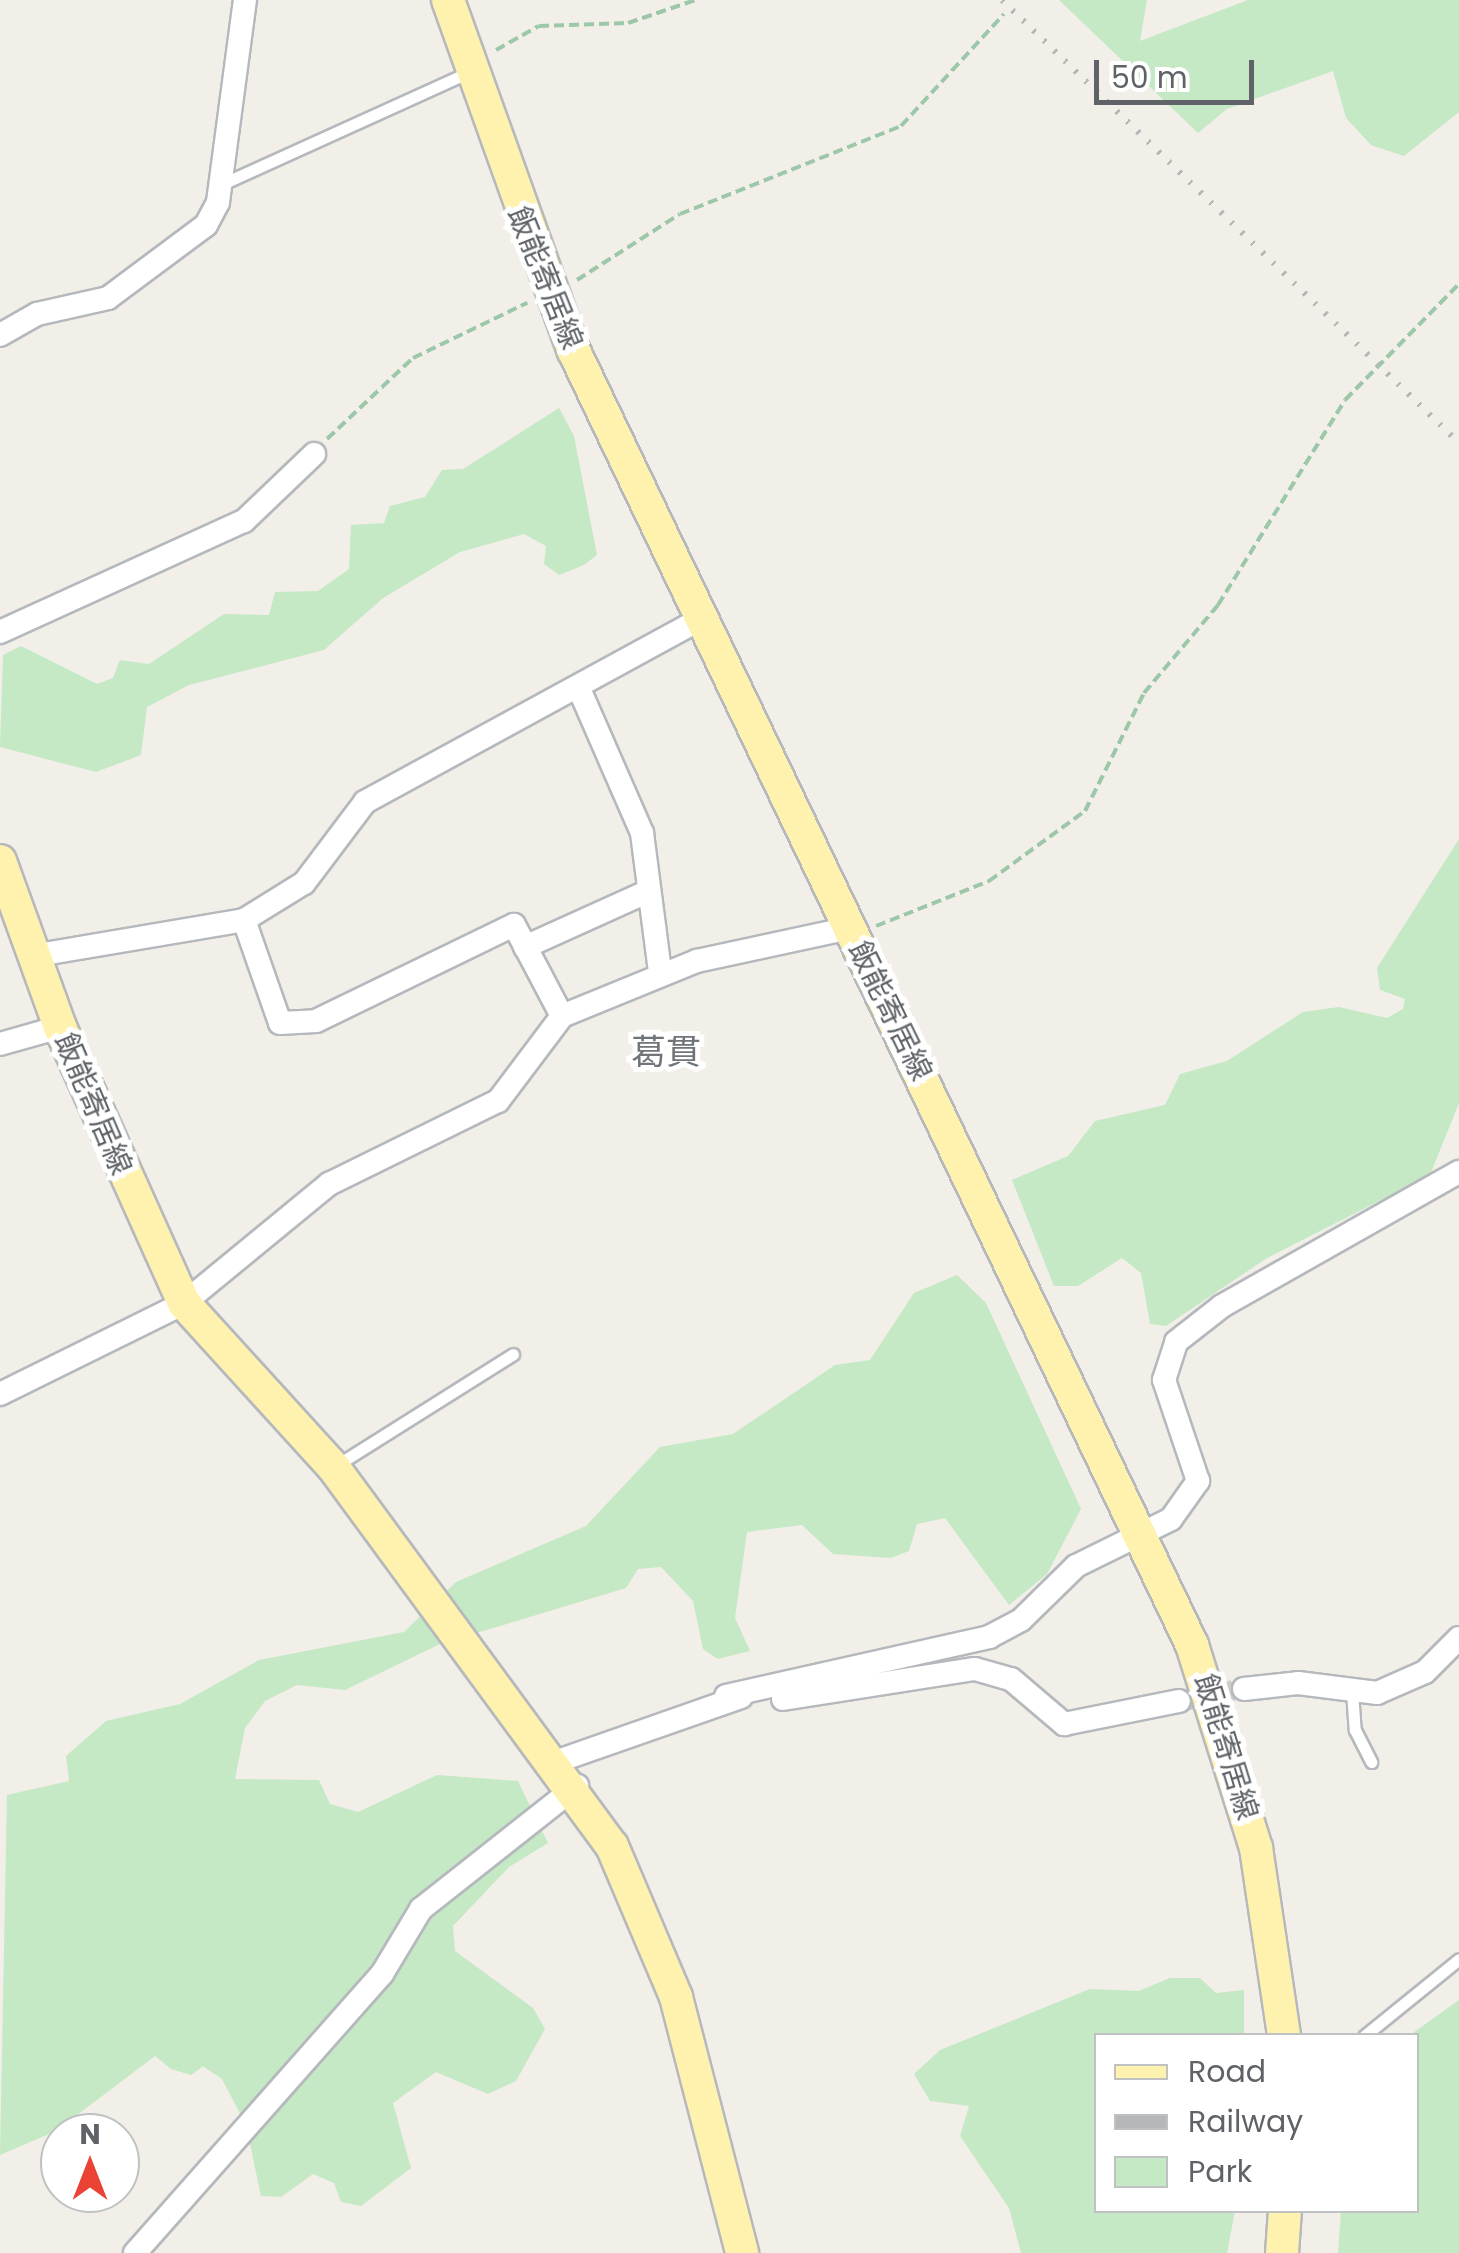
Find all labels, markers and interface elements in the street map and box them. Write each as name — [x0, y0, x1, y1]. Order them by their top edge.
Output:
scale bar — [1099, 40, 1259, 102]
text: 50 m — [1111, 56, 1188, 99]
street label: 飯能寄居線 — [500, 202, 590, 354]
street label: 飯能寄居線 — [841, 936, 939, 1086]
street label: 飯能寄居線 — [47, 1028, 139, 1180]
district label: 葛貫 — [631, 1031, 701, 1073]
street label: 飯能寄居線 — [1187, 1670, 1265, 1824]
legend — [1094, 2033, 1419, 2213]
text: Road — [1188, 2050, 1266, 2093]
text: Railway — [1188, 2100, 1303, 2143]
north arrow — [40, 2113, 140, 2213]
text: N — [79, 2115, 101, 2154]
text: Park — [1188, 2150, 1252, 2193]

